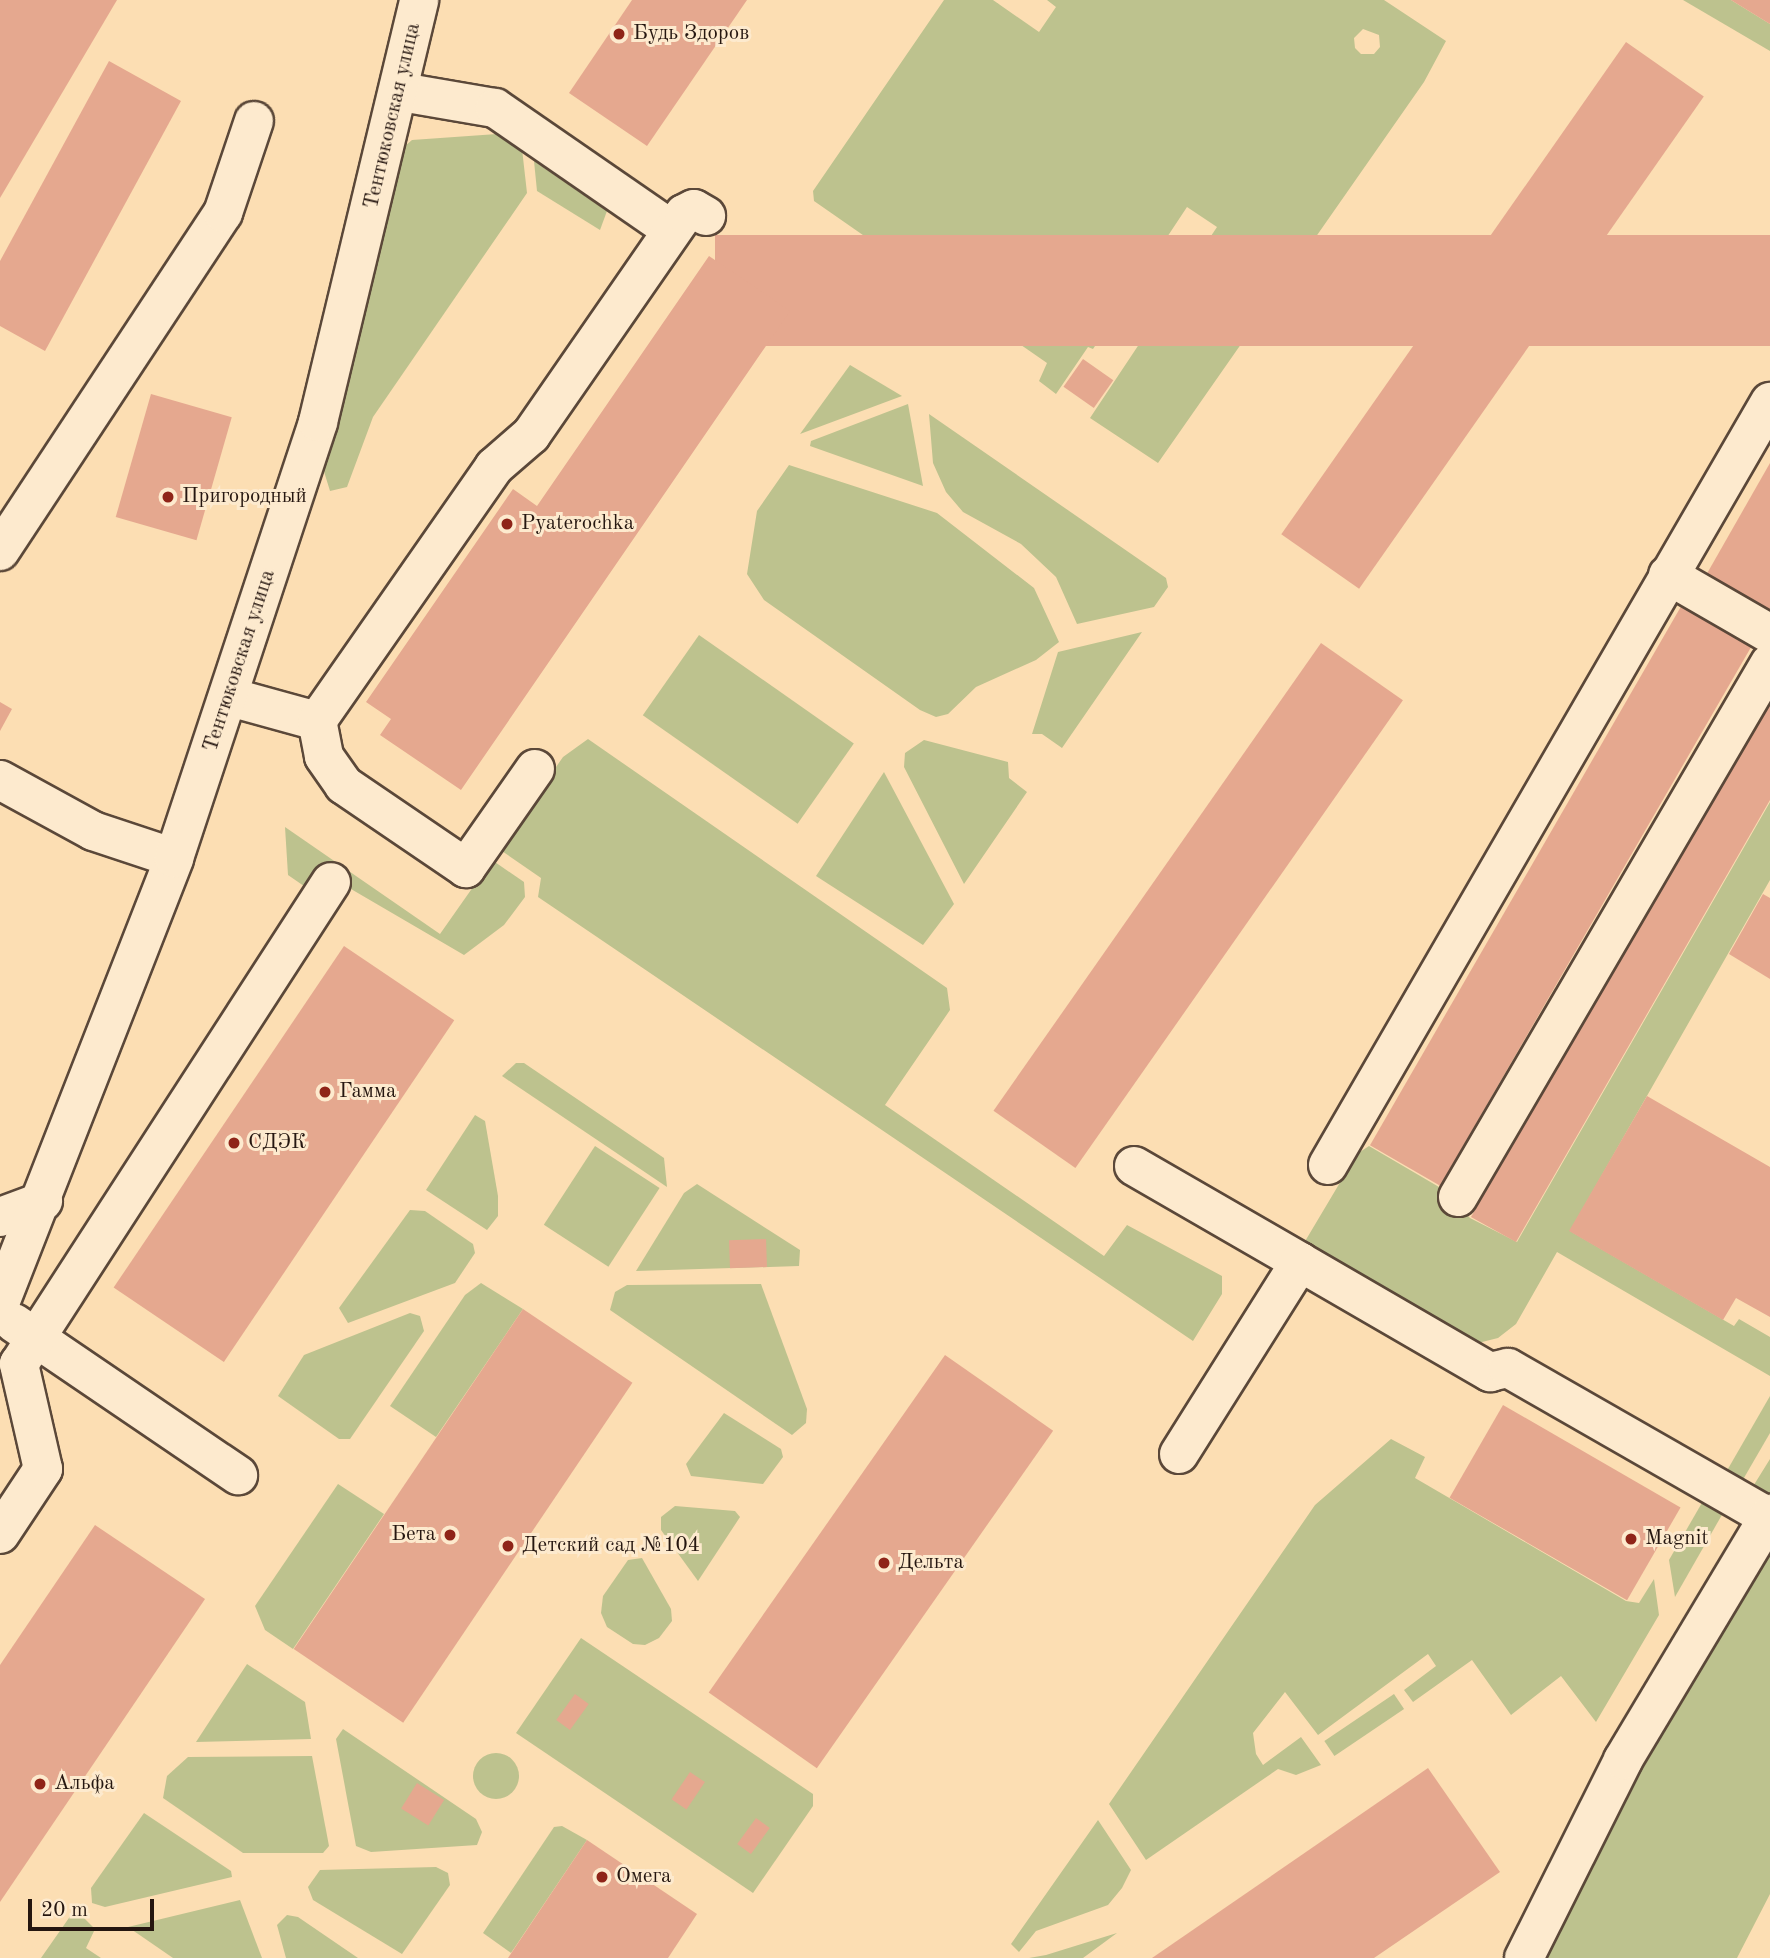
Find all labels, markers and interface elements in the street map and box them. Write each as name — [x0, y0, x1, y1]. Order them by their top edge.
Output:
street label: Тентюковская улица — [359, 20, 427, 212]
place label: Будь Здоров — [633, 21, 749, 47]
marker: Будь Здоров — [611, 26, 627, 42]
place label: Пригородный — [182, 484, 307, 510]
marker: Пригородный — [160, 489, 176, 505]
place label: Pyaterochka — [521, 511, 634, 537]
marker: Pyaterochka — [499, 516, 515, 532]
street label: Тентюковская улица — [199, 567, 281, 755]
place label: Гамма — [339, 1079, 396, 1105]
marker: Гамма — [317, 1084, 333, 1100]
place label: СДЭК — [248, 1130, 306, 1156]
marker: СДЭК — [226, 1135, 242, 1151]
place label: Бета — [391, 1522, 436, 1548]
place label: Magnit — [1645, 1526, 1709, 1552]
marker: Бета — [442, 1527, 458, 1543]
marker: Magnit — [1623, 1531, 1639, 1547]
place label: Детский сад №104 — [522, 1533, 700, 1559]
marker: Детский сад №104 — [500, 1538, 516, 1554]
place label: Дельта — [898, 1550, 964, 1576]
marker: Дельта — [876, 1555, 892, 1571]
place label: Альфа — [54, 1771, 115, 1797]
marker: Альфа — [32, 1776, 48, 1792]
place label: Омега — [616, 1864, 671, 1890]
marker: Омега — [594, 1869, 610, 1885]
scale bar — [32, 1884, 158, 1928]
text: 20 m — [41, 1900, 88, 1921]

